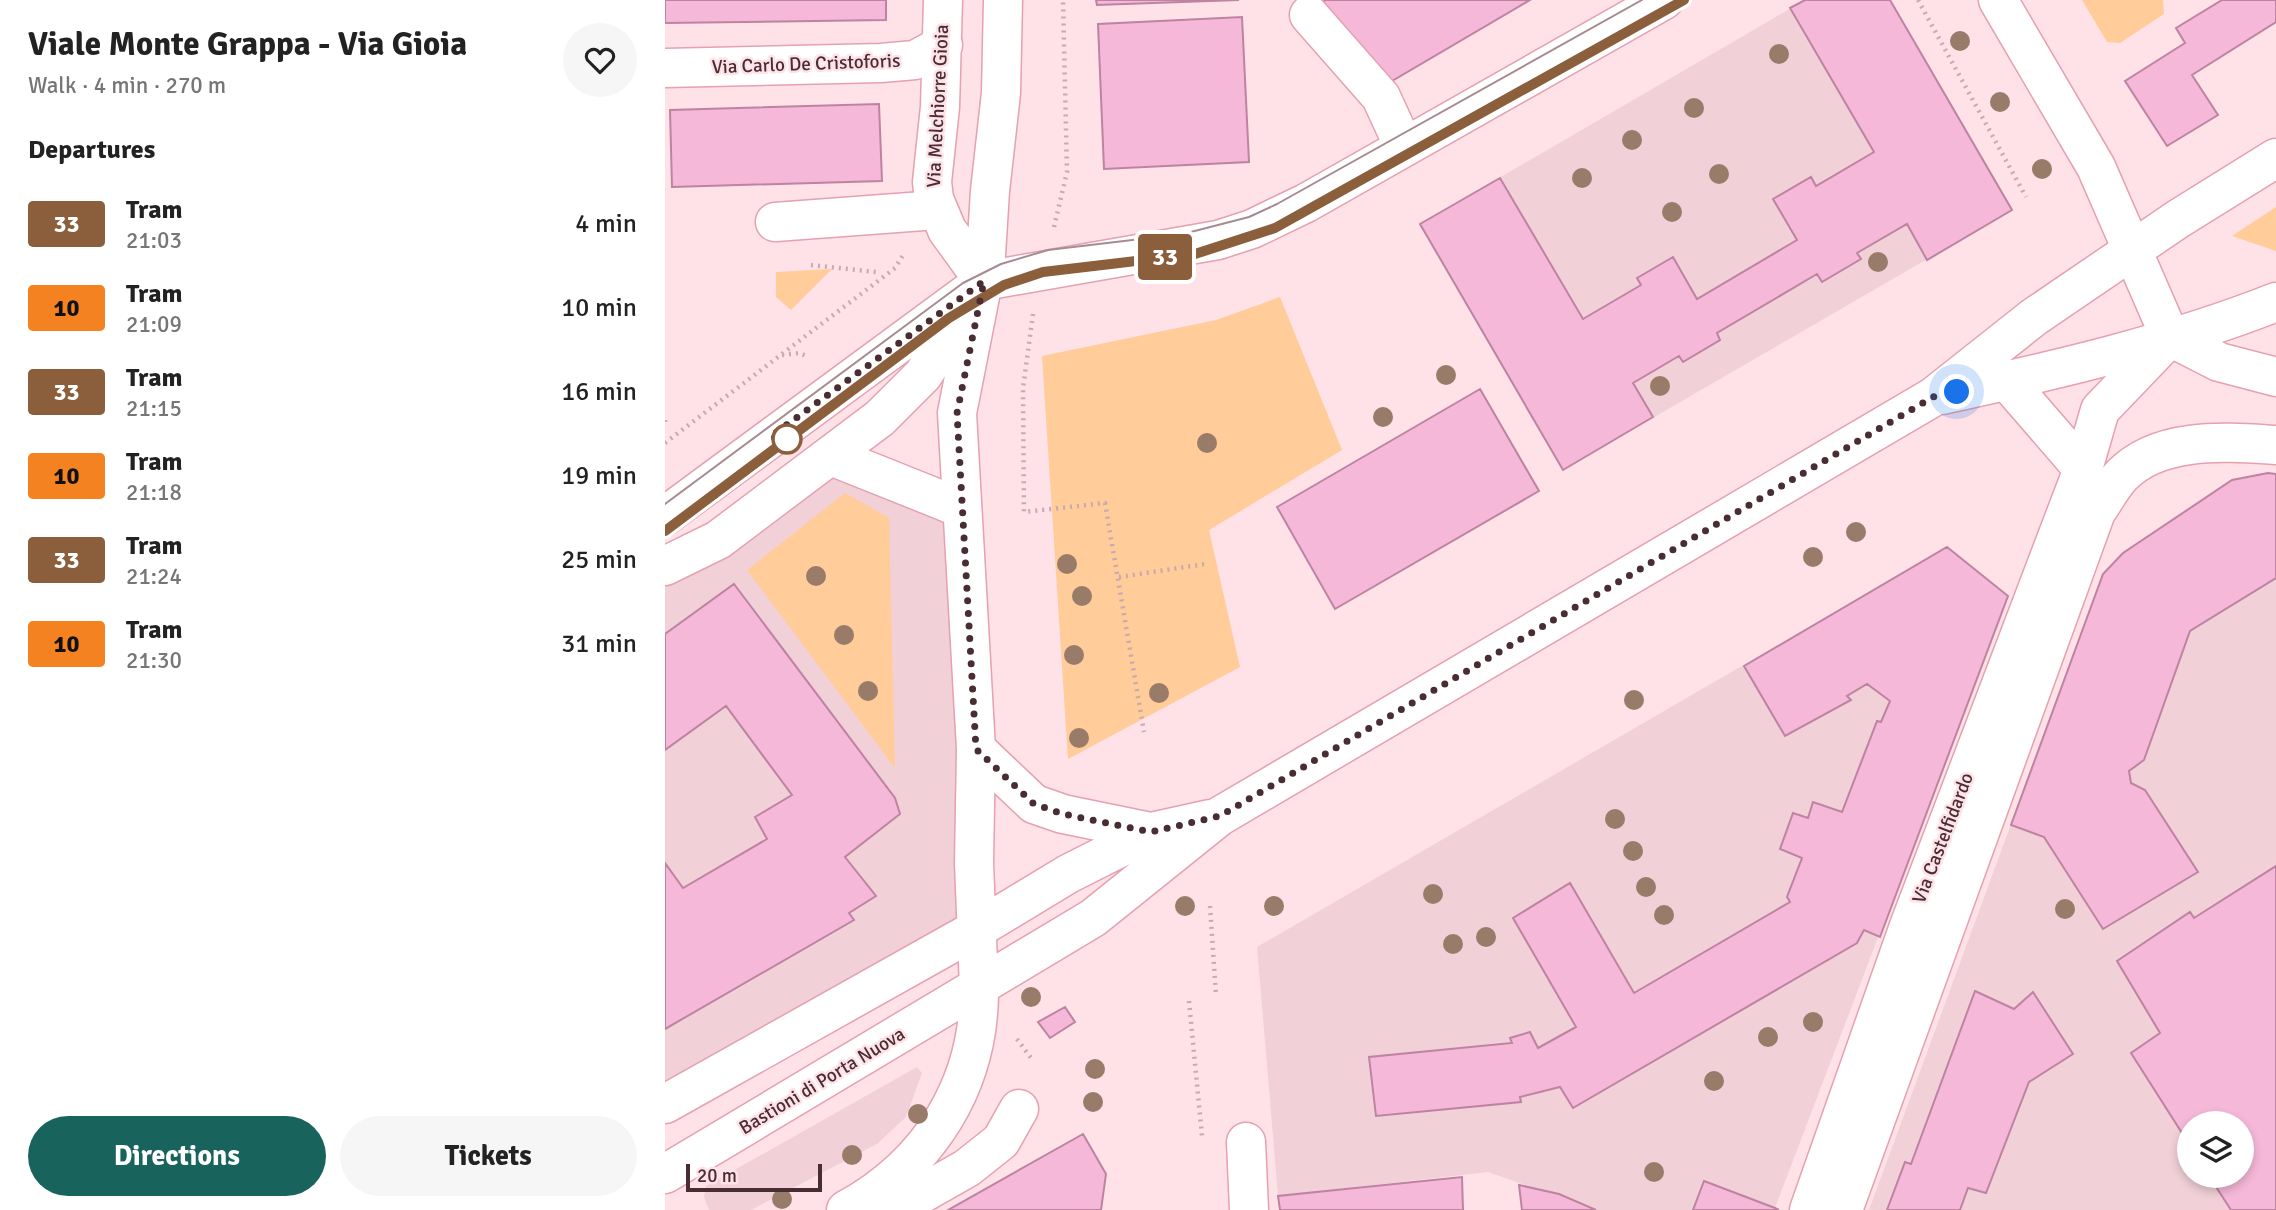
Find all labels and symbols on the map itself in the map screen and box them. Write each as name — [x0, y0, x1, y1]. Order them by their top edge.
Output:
street label: Via Melchiorre Gioia — [922, 24, 954, 188]
street label: Via Carlo De Cristoforis — [711, 49, 901, 79]
line badge: 33 — [1133, 234, 1197, 280]
your location — [1939, 374, 1974, 409]
unlabelled marker — [772, 424, 802, 454]
street label: Via Castelfidardo — [1907, 769, 1979, 907]
street label: Bastioni di Porta Nuova — [735, 1022, 909, 1140]
scale bar — [686, 1161, 823, 1193]

